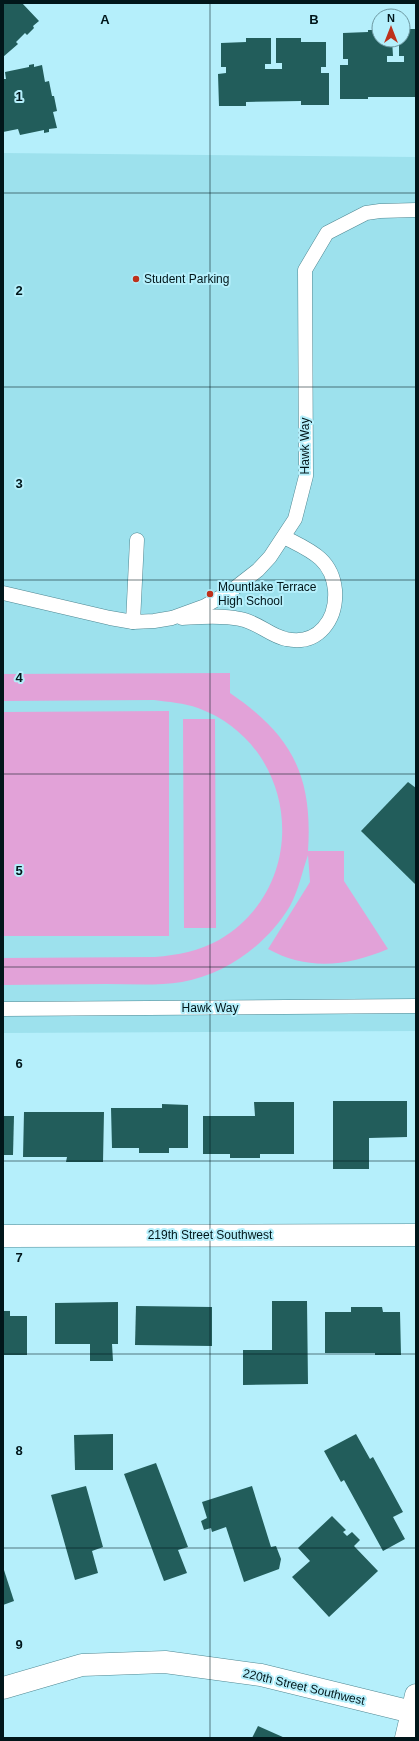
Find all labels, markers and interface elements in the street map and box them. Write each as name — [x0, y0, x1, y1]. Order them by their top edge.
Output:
north arrow — [371, 8, 411, 48]
text: A — [100, 12, 110, 27]
text: B — [309, 12, 319, 27]
text: N — [387, 12, 395, 24]
text: 1 — [15, 89, 23, 104]
place label: Student Parking — [144, 272, 229, 286]
marker: Student Parking — [131, 274, 141, 284]
text: 2 — [15, 283, 23, 298]
street label: Hawk Way — [298, 418, 312, 474]
text: 3 — [15, 476, 23, 491]
place label: Mountlake Terrace High School — [218, 580, 317, 608]
marker: Mountlake Terrace High School — [205, 589, 215, 599]
text: 4 — [15, 670, 23, 685]
text: 5 — [15, 863, 23, 878]
street label: Hawk Way — [182, 1001, 238, 1015]
text: 6 — [15, 1056, 23, 1071]
street label: 219th Street Southwest — [148, 1228, 273, 1242]
text: 7 — [15, 1250, 23, 1265]
text: 8 — [15, 1443, 23, 1458]
text: 9 — [15, 1637, 23, 1652]
street label: 220th Street Southwest — [242, 1666, 367, 1708]

